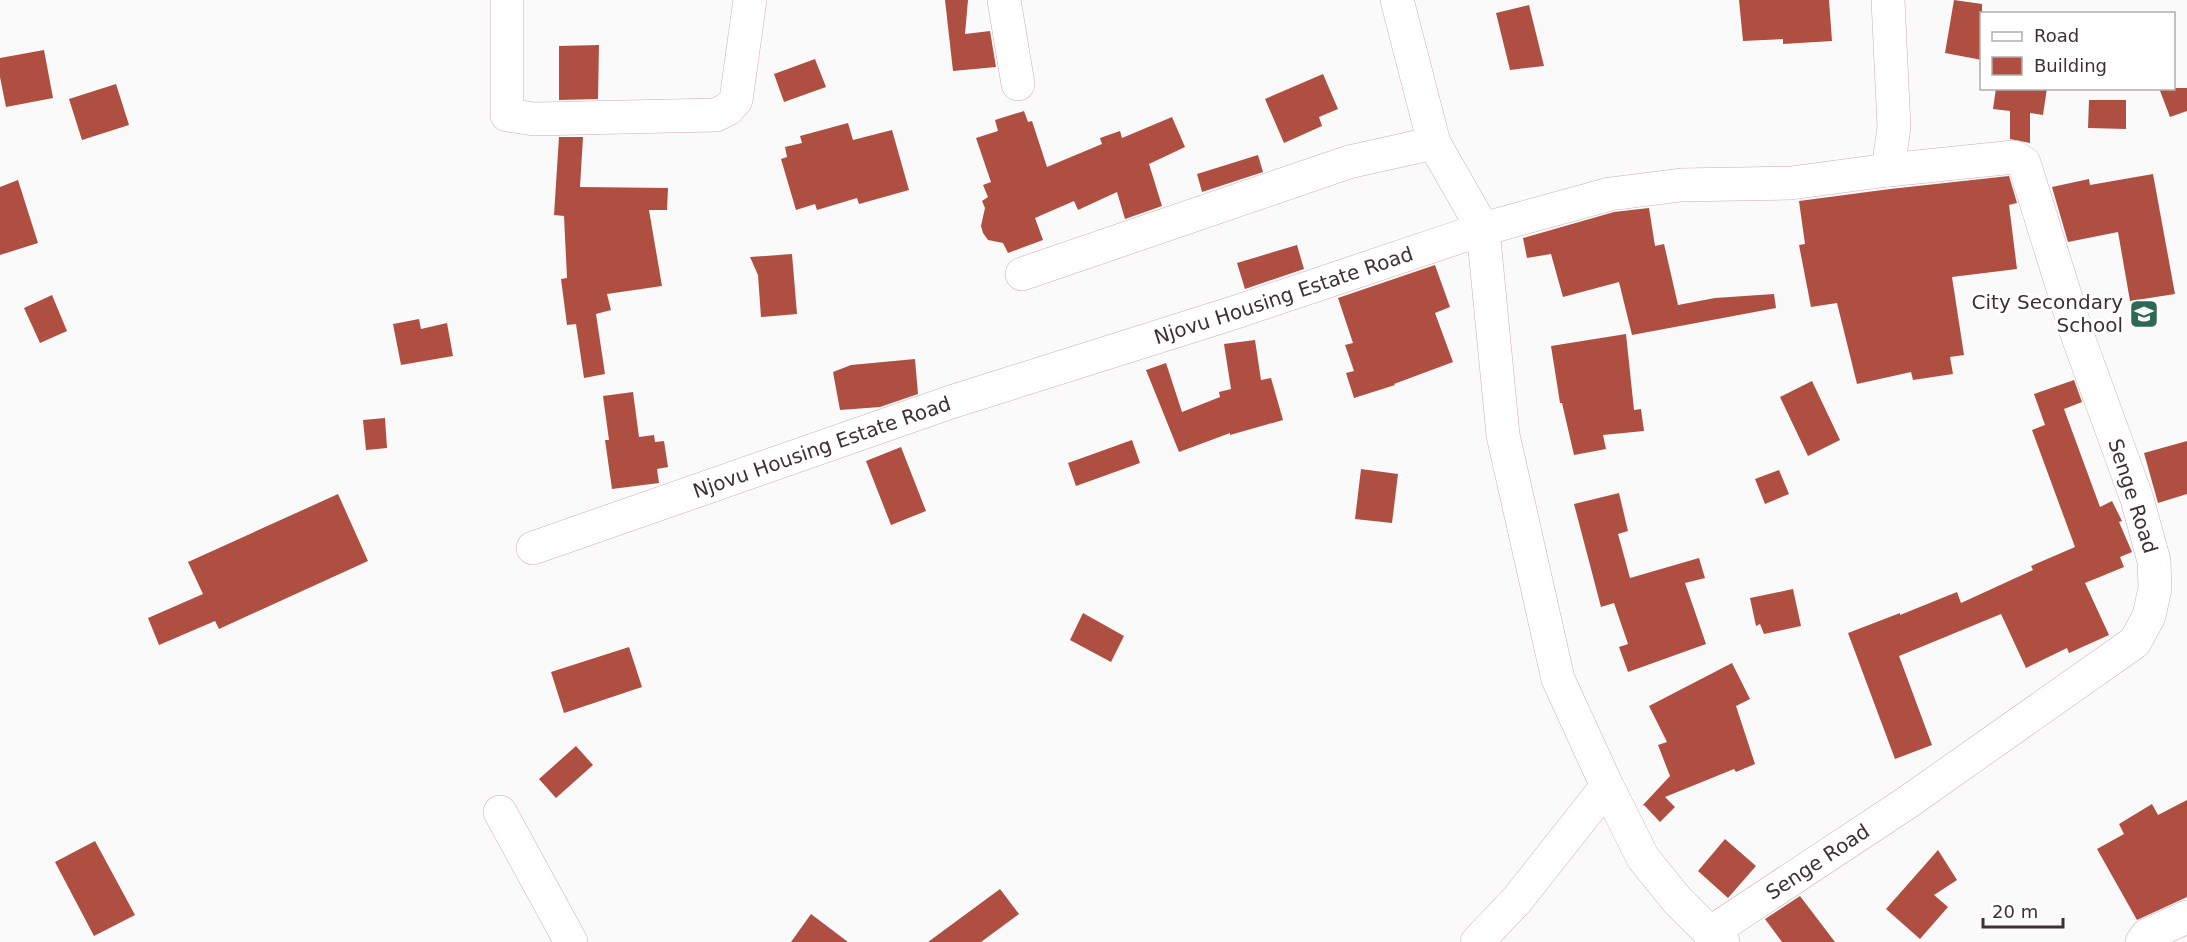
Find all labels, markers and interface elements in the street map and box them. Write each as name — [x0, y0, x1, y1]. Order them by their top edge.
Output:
legend — [1980, 12, 2175, 90]
text: Road — [2034, 25, 2079, 46]
text: Building — [2034, 55, 2107, 76]
street label: Njovu Housing Estate Road — [1151, 241, 1416, 349]
place label: City Secondary School — [1972, 290, 2123, 337]
school or university icon: City Secondary School — [2128, 298, 2160, 330]
street label: Njovu Housing Estate Road — [690, 391, 954, 503]
street label: Senge Road — [2103, 436, 2163, 556]
street label: Senge Road — [1761, 819, 1874, 905]
scale bar — [1983, 891, 2062, 929]
text: 20 m — [1992, 901, 2038, 922]

